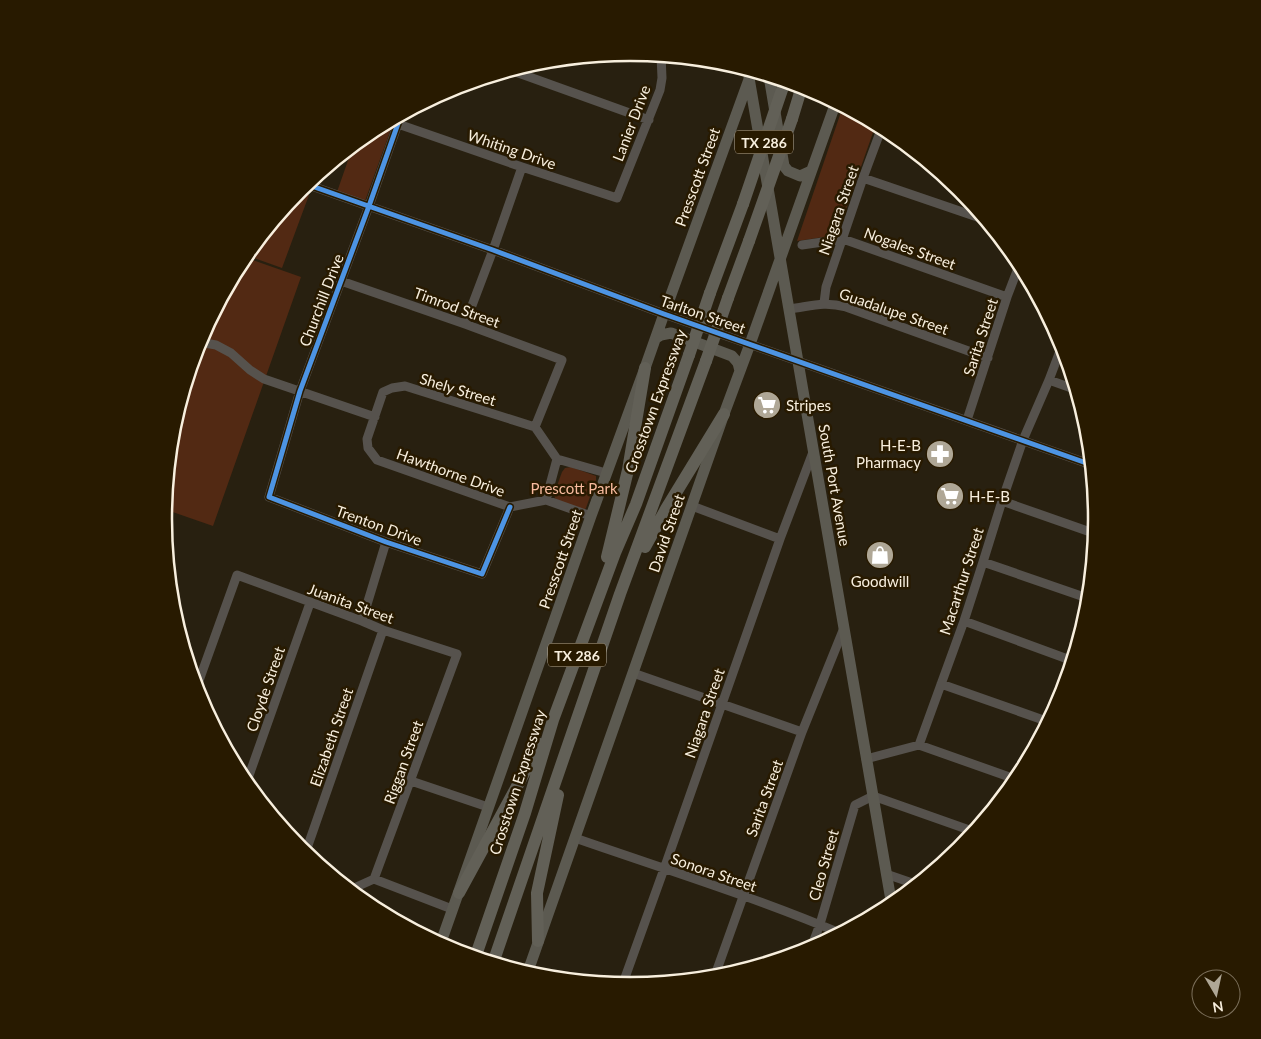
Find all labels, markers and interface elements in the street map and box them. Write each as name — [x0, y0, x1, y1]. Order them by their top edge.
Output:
street label: Lanier Drive — [608, 82, 654, 163]
street label: Whiting Drive — [465, 125, 559, 173]
street label: Presscott Street — [671, 125, 723, 229]
road number: TX 286 — [735, 130, 793, 154]
street label: Niagara Street — [814, 162, 862, 257]
street label: Nogales Street — [862, 223, 959, 273]
street label: Churchill Drive — [295, 251, 347, 349]
street label: Timrod Street — [412, 283, 503, 331]
street label: Guadalupe Street — [837, 284, 951, 338]
street label: Tarlton Street — [658, 291, 749, 337]
street label: Sarita Street — [959, 295, 1001, 378]
street label: Crosstown Expressway — [621, 326, 689, 475]
street label: Shely Street — [418, 369, 499, 409]
supermarket icon: Stripes — [752, 390, 782, 420]
place label: Stripes — [786, 396, 831, 414]
street label: South Port Avenue — [815, 423, 855, 547]
place label: H-E-B Pharmacy — [856, 436, 921, 471]
pharmacy icon: H-E-B Pharmacy — [925, 439, 955, 469]
street label: Hawthorne Drive — [394, 444, 508, 500]
park label: Prescott Park — [530, 479, 618, 497]
supermarket icon: H-E-B — [935, 481, 965, 511]
place label: H-E-B — [969, 487, 1010, 505]
street label: David Street — [644, 491, 688, 575]
street label: Trenton Drive — [333, 501, 425, 549]
street label: Presscott Street — [535, 506, 586, 611]
street label: Macarthur Street — [935, 524, 987, 637]
shop icon: Goodwill — [865, 540, 895, 570]
place label: Goodwill — [851, 572, 909, 590]
street label: Juanita Street — [306, 579, 397, 627]
street label: Cloyde Street — [242, 643, 288, 734]
road number: TX 286 — [548, 644, 606, 666]
street label: Niagara Street — [680, 665, 728, 760]
street label: Elizabeth Street — [306, 685, 357, 789]
street label: Crosstown Expressway — [485, 707, 549, 857]
street label: Riggan Street — [380, 717, 427, 806]
street label: Sarita Street — [742, 756, 786, 839]
street label: Cleo Street — [804, 827, 842, 903]
street label: Sonora Street — [669, 849, 760, 895]
north arrow — [1191, 969, 1241, 1019]
text: N — [1211, 998, 1225, 1017]

